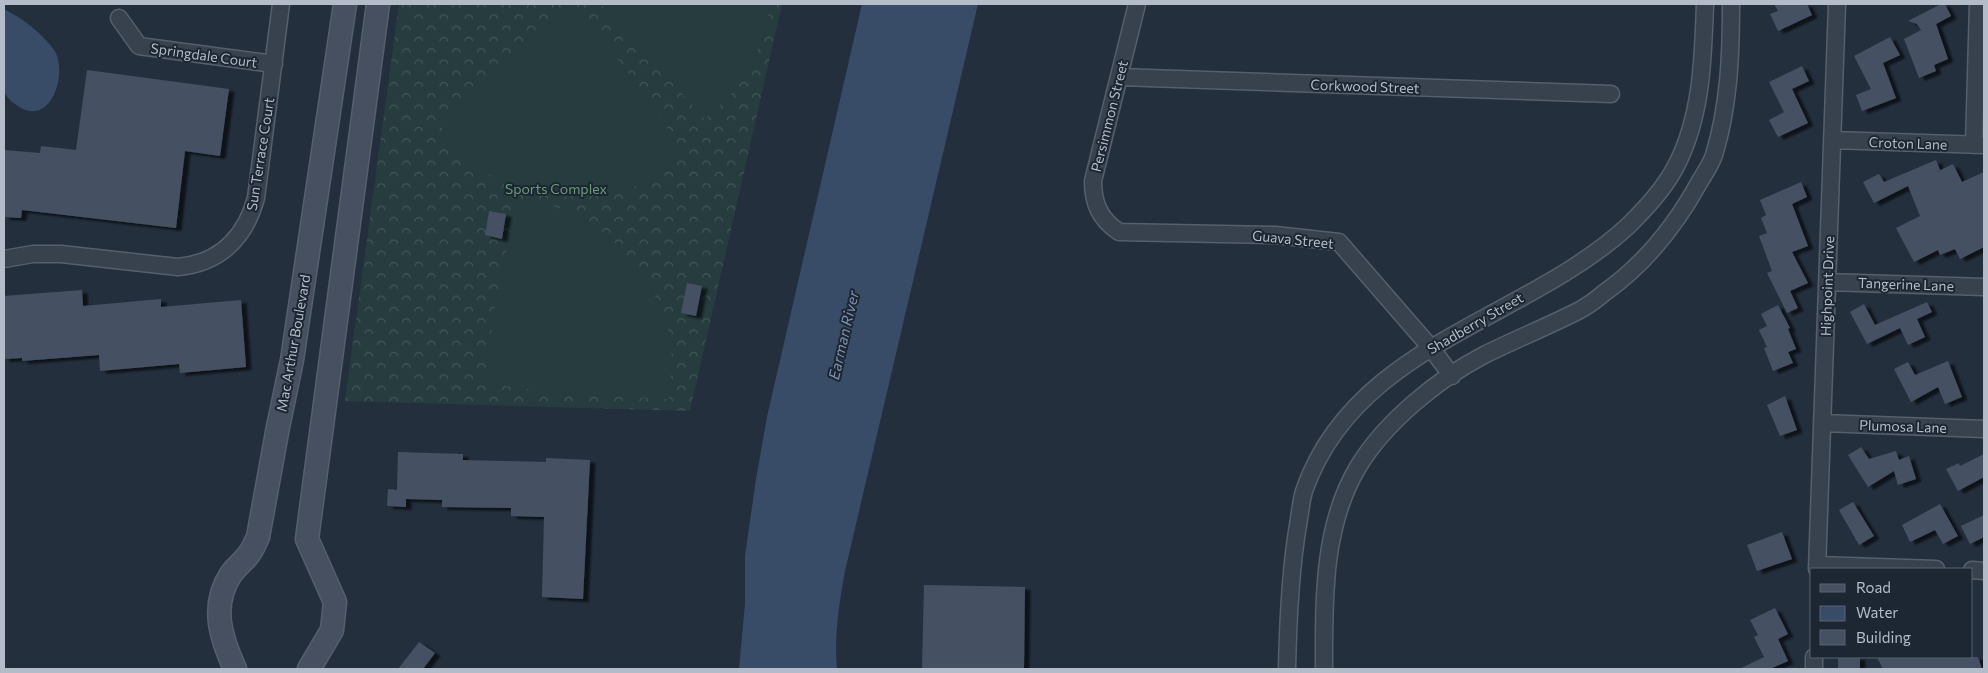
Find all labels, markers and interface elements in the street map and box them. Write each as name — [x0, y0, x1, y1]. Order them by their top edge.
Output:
street label: Springdale Court — [150, 39, 259, 71]
street label: Persimmon Street — [1087, 58, 1131, 174]
street label: Corkwood Street — [1310, 76, 1420, 96]
street label: Sun Terrace Court — [243, 96, 277, 212]
street label: Croton Lane — [1868, 133, 1948, 153]
park label: Sports Complex — [505, 180, 608, 197]
street label: Guava Street — [1251, 226, 1335, 252]
street label: Highpoint Drive — [1817, 236, 1837, 336]
street label: Mac Arthur Boulevard — [273, 273, 313, 413]
street label: Tangerine Lane — [1858, 274, 1954, 294]
water label: Earman River — [824, 288, 862, 381]
street label: Shadberry Street — [1424, 289, 1526, 357]
street label: Plumosa Lane — [1859, 416, 1947, 436]
legend — [1810, 568, 1973, 658]
text: Road — [1856, 578, 1891, 596]
text: Water — [1856, 603, 1898, 621]
text: Building — [1856, 628, 1911, 646]

